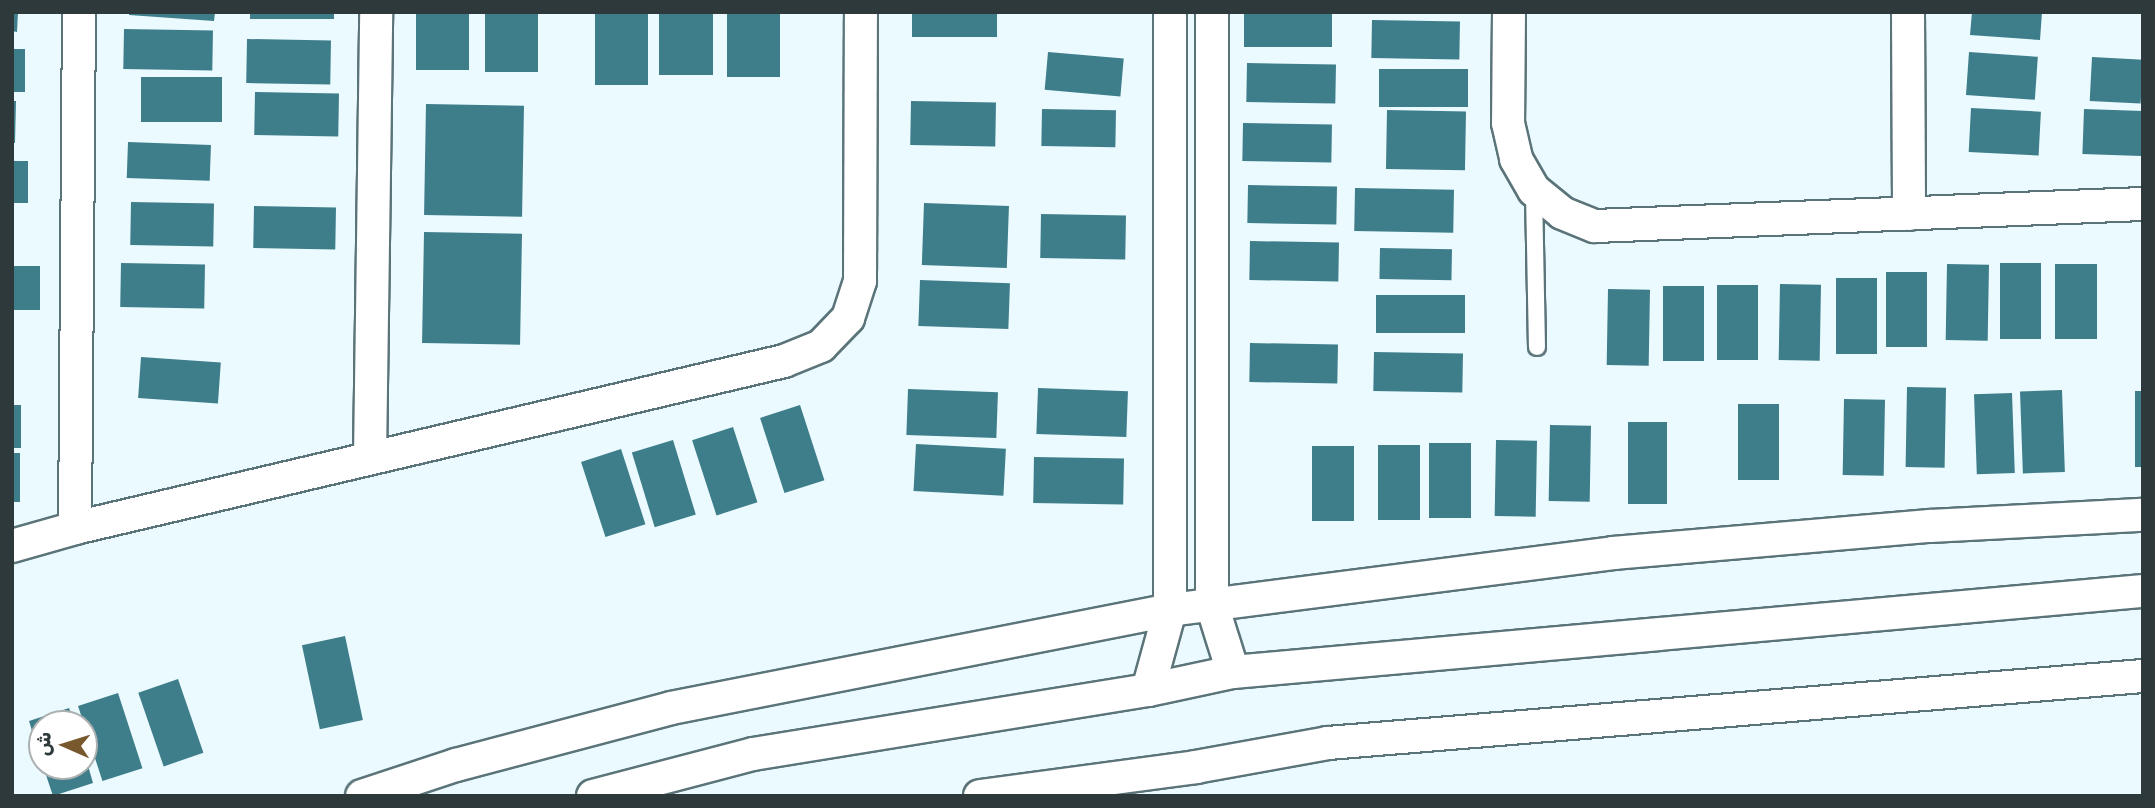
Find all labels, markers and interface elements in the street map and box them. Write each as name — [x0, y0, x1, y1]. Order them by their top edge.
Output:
north arrow — [28, 710, 98, 780]
text: ش — [31, 731, 56, 757]

